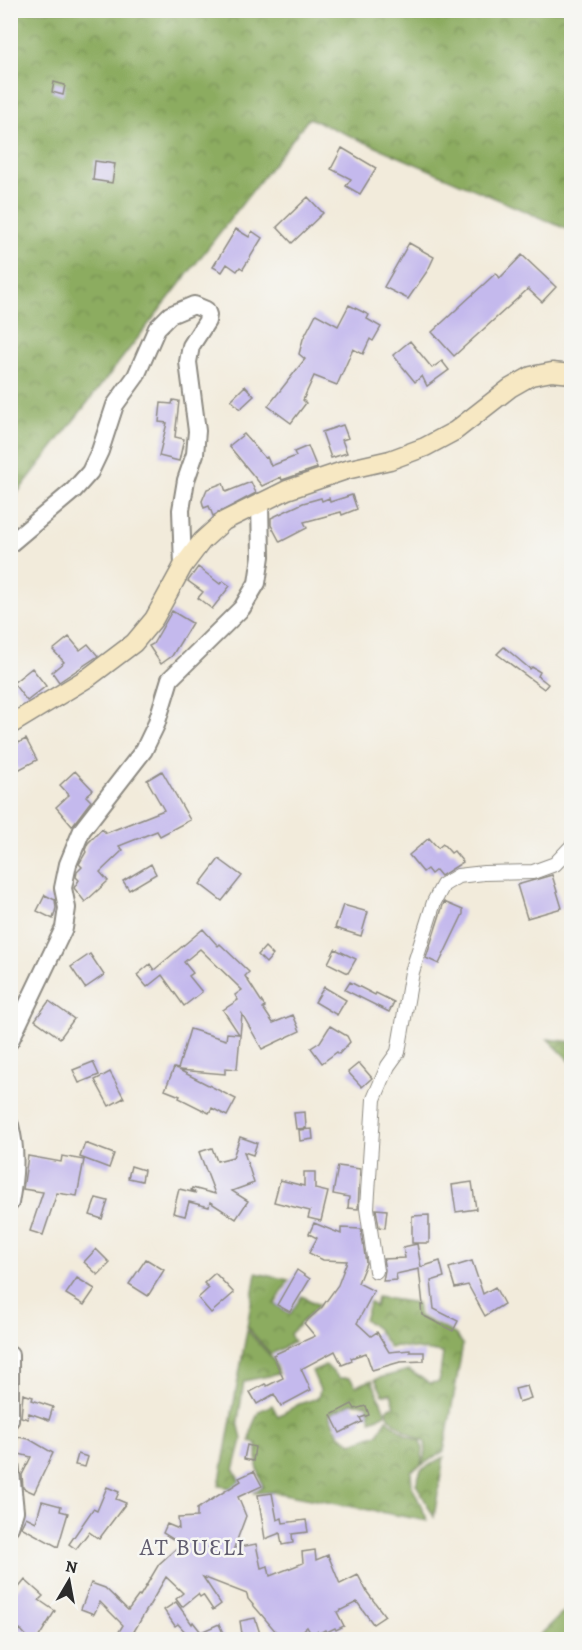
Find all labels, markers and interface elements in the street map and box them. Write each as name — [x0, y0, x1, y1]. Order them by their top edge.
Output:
district label: AT BUƐLI — [139, 1531, 246, 1563]
north arrow — [39, 1551, 99, 1611]
text: N — [64, 1555, 79, 1579]

